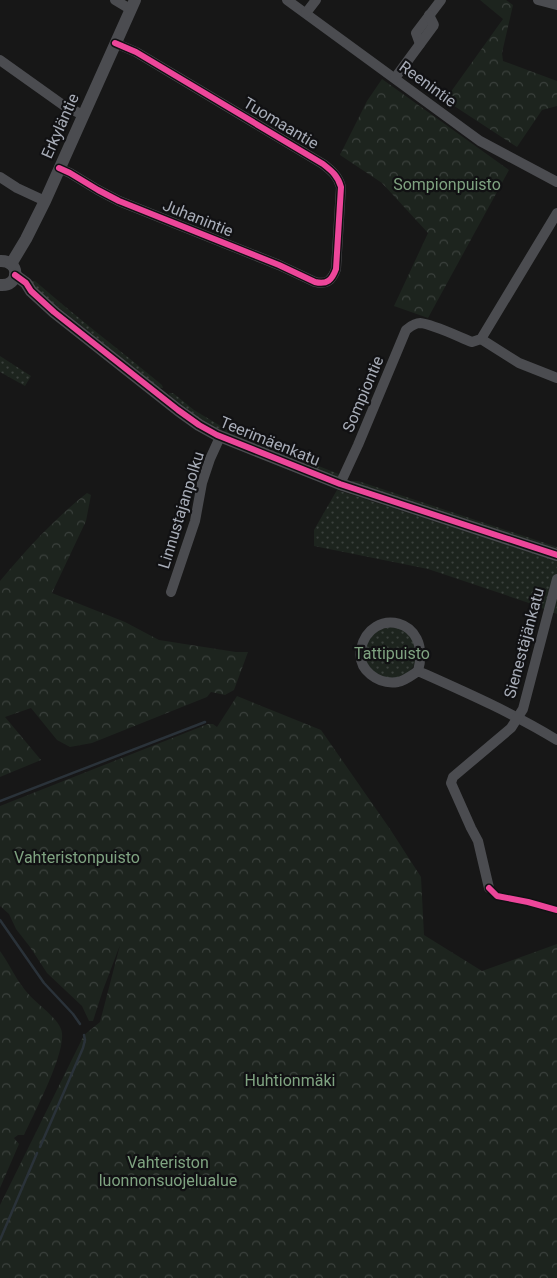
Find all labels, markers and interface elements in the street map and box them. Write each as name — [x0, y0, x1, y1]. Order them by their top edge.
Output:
street label: Reenintie — [396, 57, 460, 111]
street label: Erkyläntie — [37, 91, 83, 161]
street label: Tuomaantie — [240, 93, 322, 153]
park label: Sompionpuisto — [393, 175, 501, 194]
street label: Juhanintie — [160, 195, 236, 241]
street label: Sompiontie — [338, 353, 388, 435]
street label: Teerimäenkatu — [217, 412, 323, 470]
street label: Linnustajanpolku — [154, 449, 208, 571]
street label: Sienestäjänkatu — [500, 586, 548, 700]
park label: Tattipuisto — [354, 644, 430, 663]
park label: Vahteristonpuisto — [14, 848, 140, 867]
park label: Huhtionmäki — [245, 1071, 335, 1090]
park label: Vahteriston luonnonsuojelualue — [99, 1153, 237, 1190]

